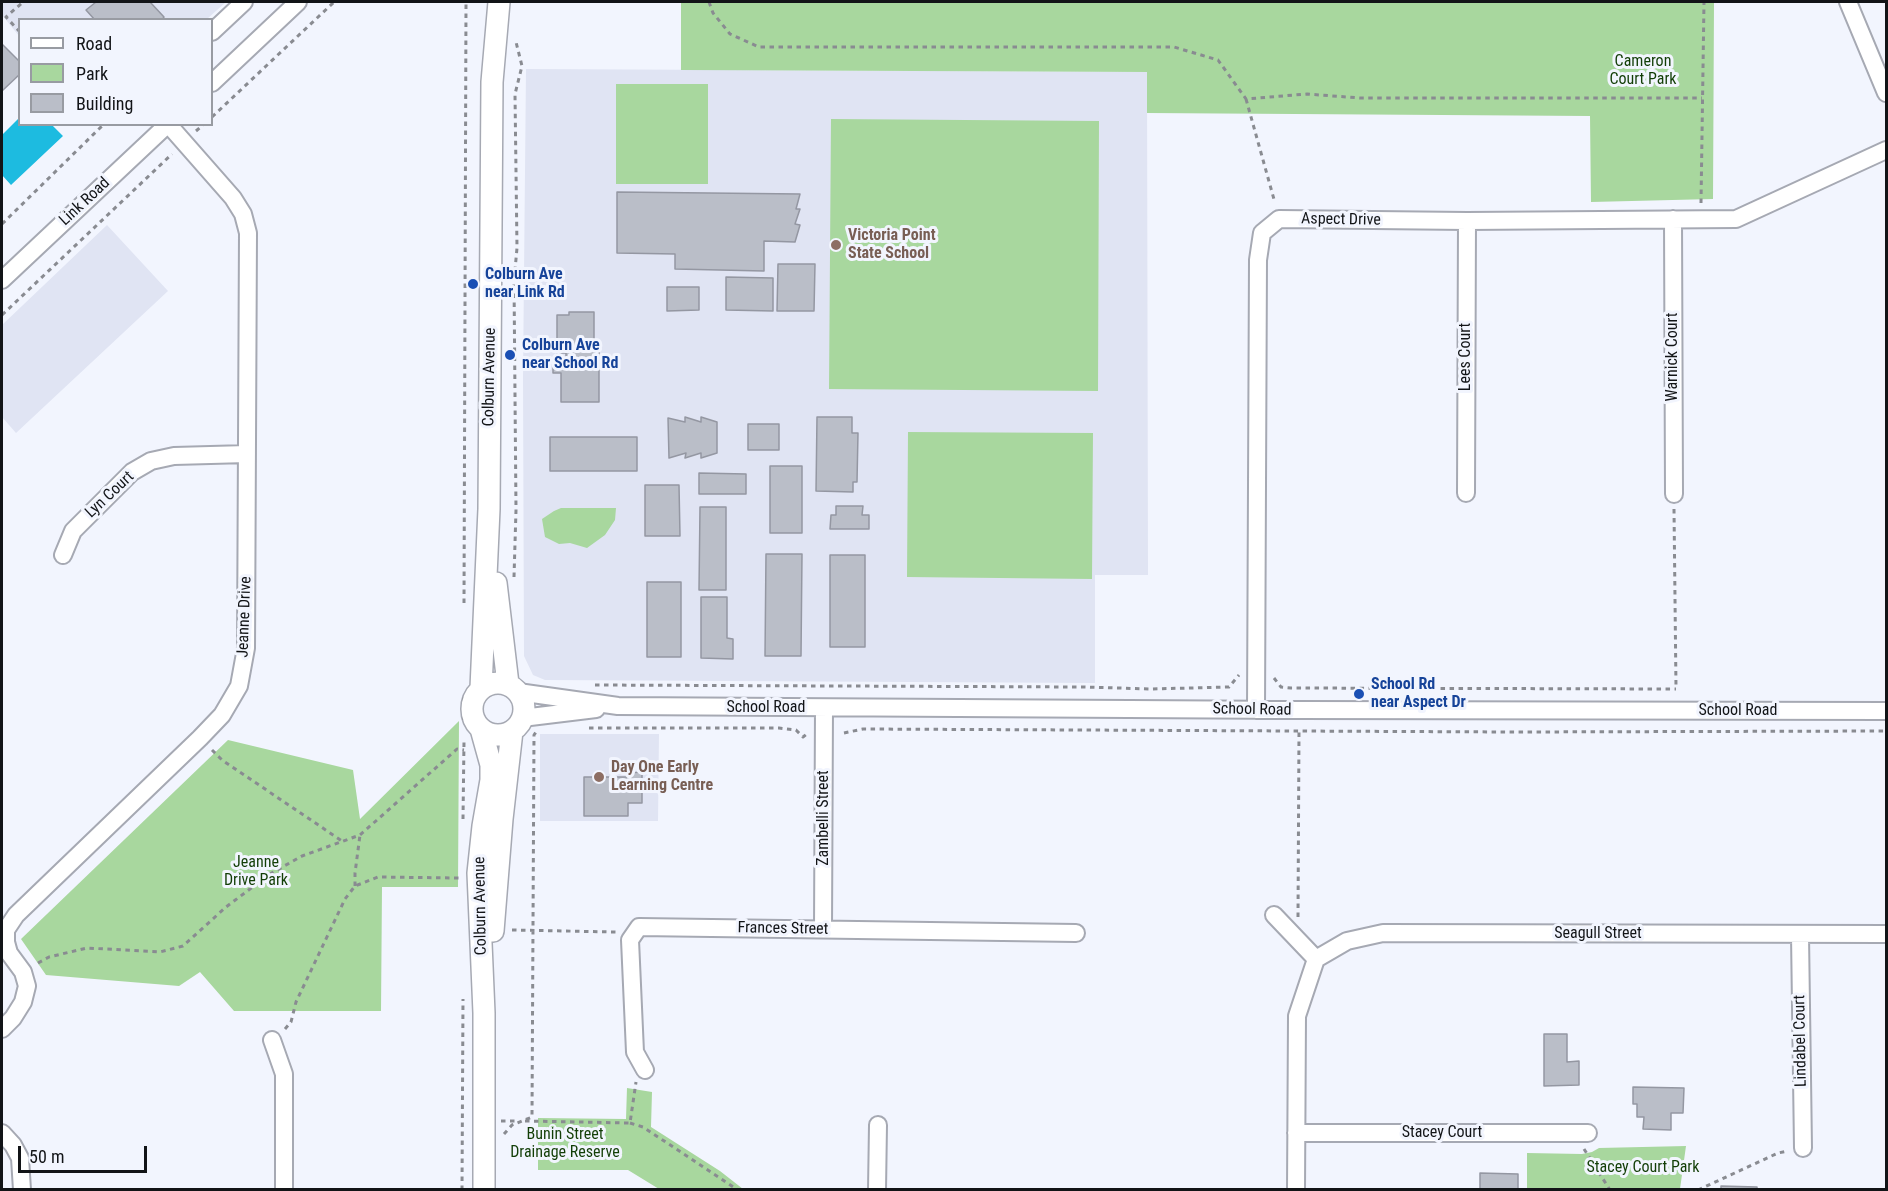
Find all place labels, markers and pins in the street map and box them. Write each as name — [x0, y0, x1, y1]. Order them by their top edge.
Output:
place label: Victoria Point State School — [848, 226, 936, 264]
marker: Victoria Point State School — [829, 238, 843, 252]
place label: Colburn Ave near Link Rd — [485, 265, 565, 303]
marker: Colburn Ave near Link Rd — [466, 277, 480, 291]
place label: Colburn Ave near School Rd — [522, 336, 618, 374]
marker: Colburn Ave near School Rd — [503, 348, 517, 362]
place label: School Rd near Aspect Dr — [1371, 675, 1466, 713]
marker: School Rd near Aspect Dr — [1352, 687, 1366, 701]
place label: Day One Early Learning Centre — [611, 758, 713, 796]
marker: Day One Early Learning Centre — [592, 770, 606, 784]

